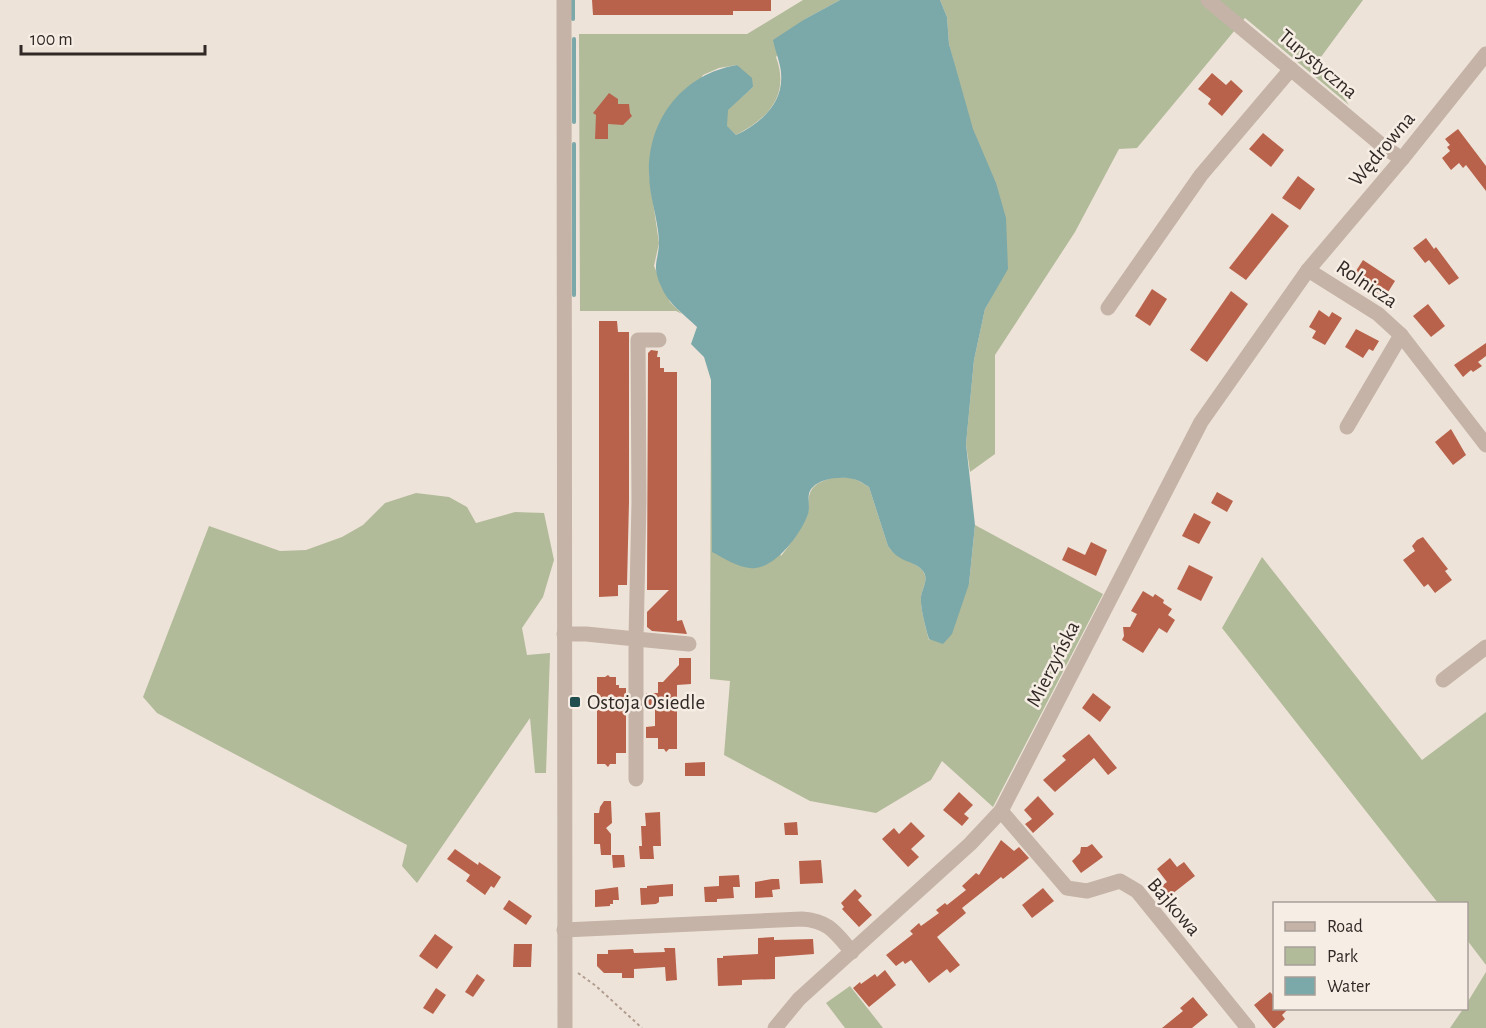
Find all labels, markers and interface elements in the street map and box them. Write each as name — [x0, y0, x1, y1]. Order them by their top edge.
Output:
scale bar — [21, 18, 206, 56]
street label: Turystyczna — [1275, 25, 1362, 103]
text: 100 m — [30, 31, 73, 49]
street label: Wędrowna — [1345, 108, 1419, 190]
street label: Rolnicza — [1333, 256, 1402, 312]
street label: Mierzyńska — [1022, 617, 1084, 710]
place label: Ostoja Osiedle — [587, 692, 705, 713]
marker: Ostoja Osiedle — [568, 695, 582, 709]
street label: Bajkowa — [1143, 874, 1205, 940]
legend — [1273, 902, 1468, 1010]
text: Road — [1327, 918, 1363, 936]
text: Park — [1327, 948, 1359, 966]
text: Water — [1327, 978, 1370, 996]

